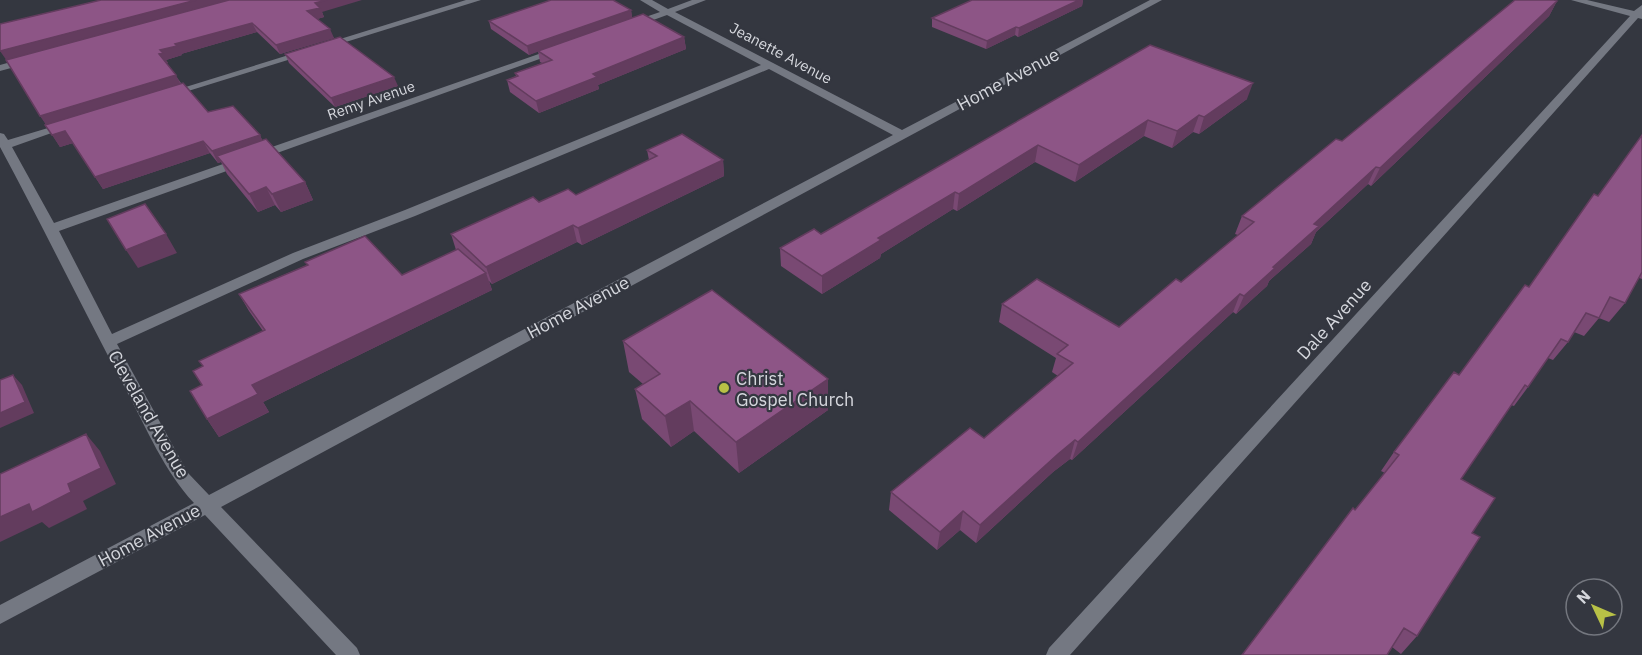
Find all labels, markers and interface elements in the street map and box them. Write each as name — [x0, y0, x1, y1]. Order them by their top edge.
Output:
street label: Jeanette Avenue — [727, 18, 835, 88]
street label: Home Avenue — [953, 42, 1063, 116]
street label: Remy Avenue — [325, 76, 417, 124]
street label: Home Avenue — [523, 270, 633, 344]
street label: Dale Avenue — [1292, 274, 1376, 364]
street label: Cleveland Avenue — [103, 346, 195, 482]
place label: Christ Gospel Church — [736, 367, 854, 411]
marker: Christ Gospel Church — [717, 381, 731, 395]
street label: Home Avenue — [94, 498, 204, 572]
north arrow — [1564, 577, 1624, 637]
text: N — [1572, 585, 1594, 608]

